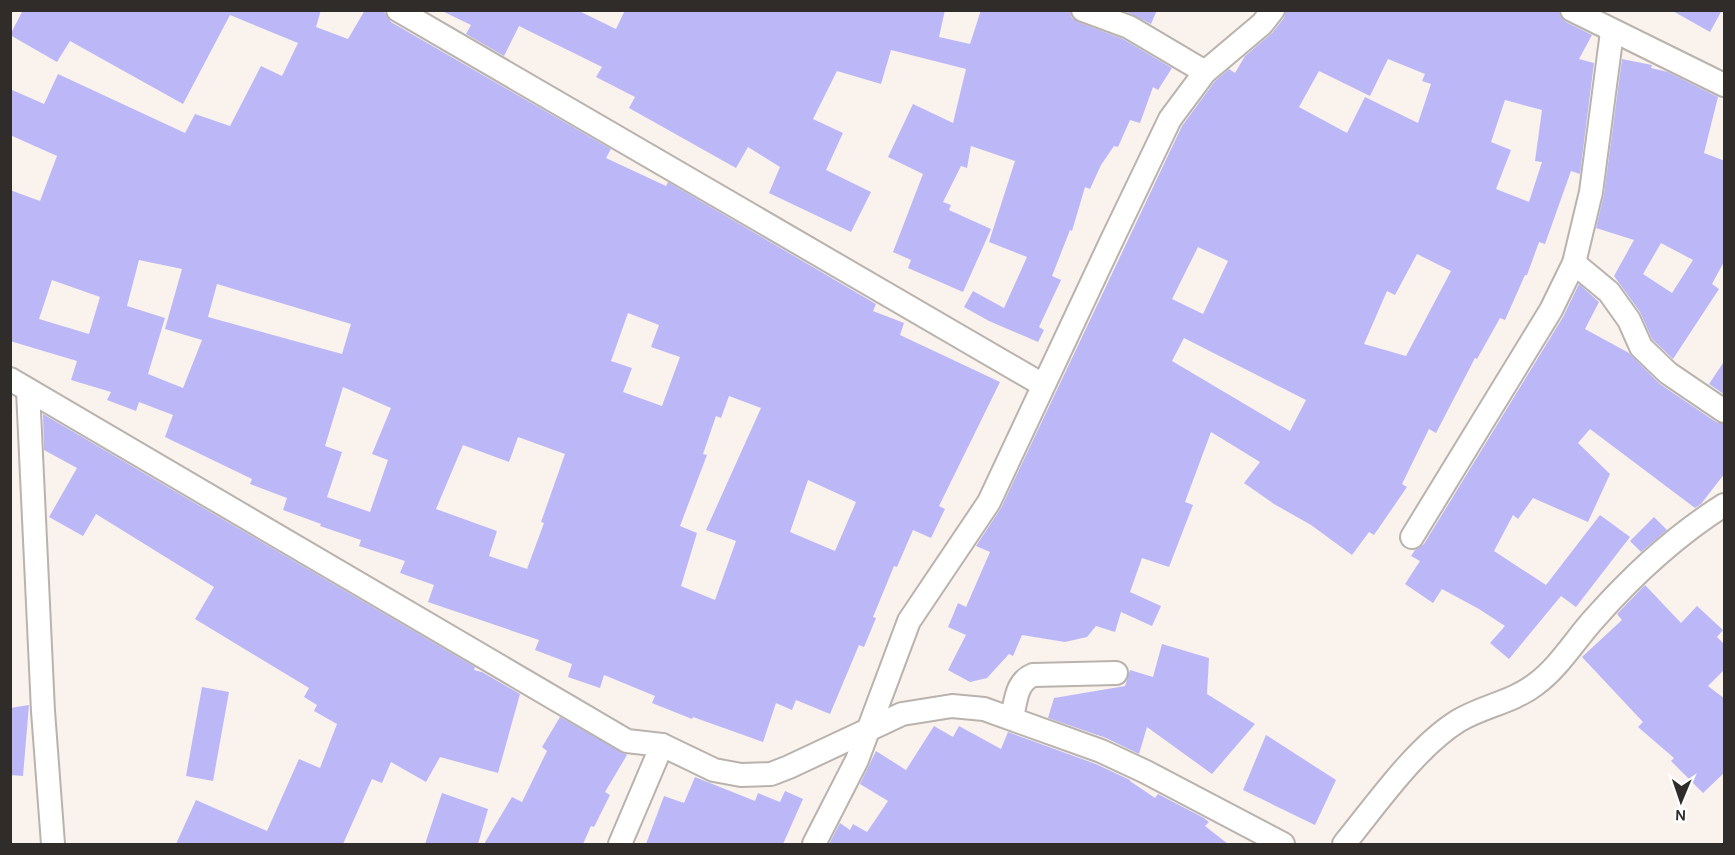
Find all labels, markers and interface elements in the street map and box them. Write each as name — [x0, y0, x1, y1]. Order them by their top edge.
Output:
north arrow — [1651, 771, 1711, 831]
text: N — [1674, 806, 1687, 825]

